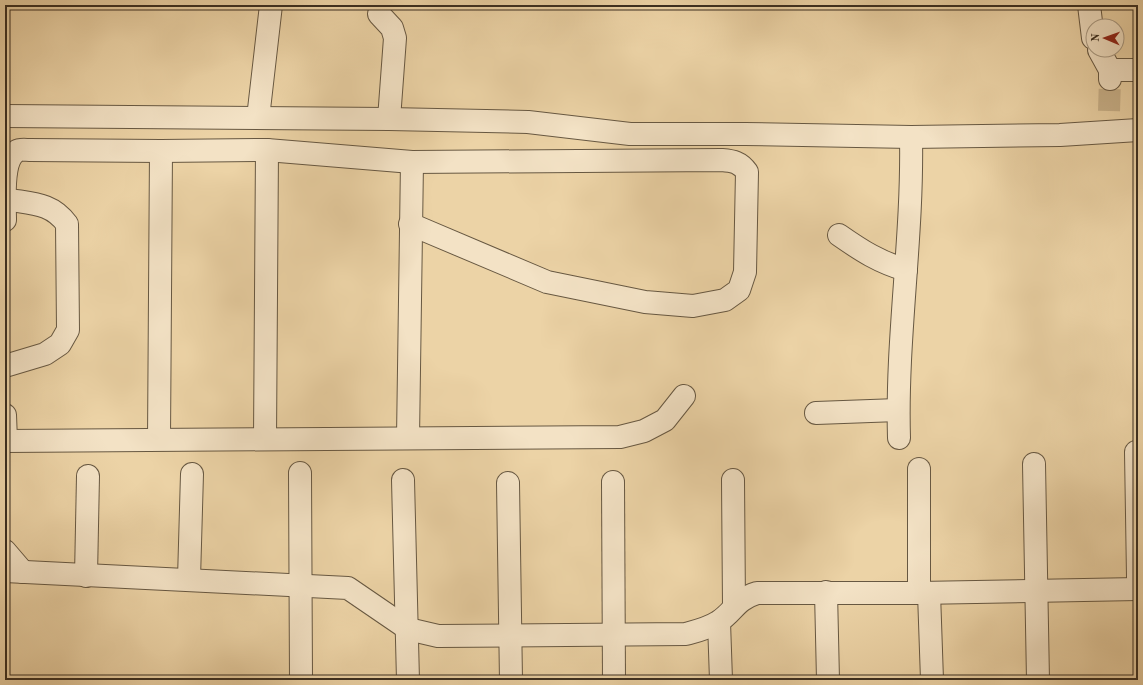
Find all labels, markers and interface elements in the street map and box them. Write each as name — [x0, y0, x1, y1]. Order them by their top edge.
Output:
north arrow — [1085, 18, 1125, 58]
text: N — [1091, 33, 1102, 42]

